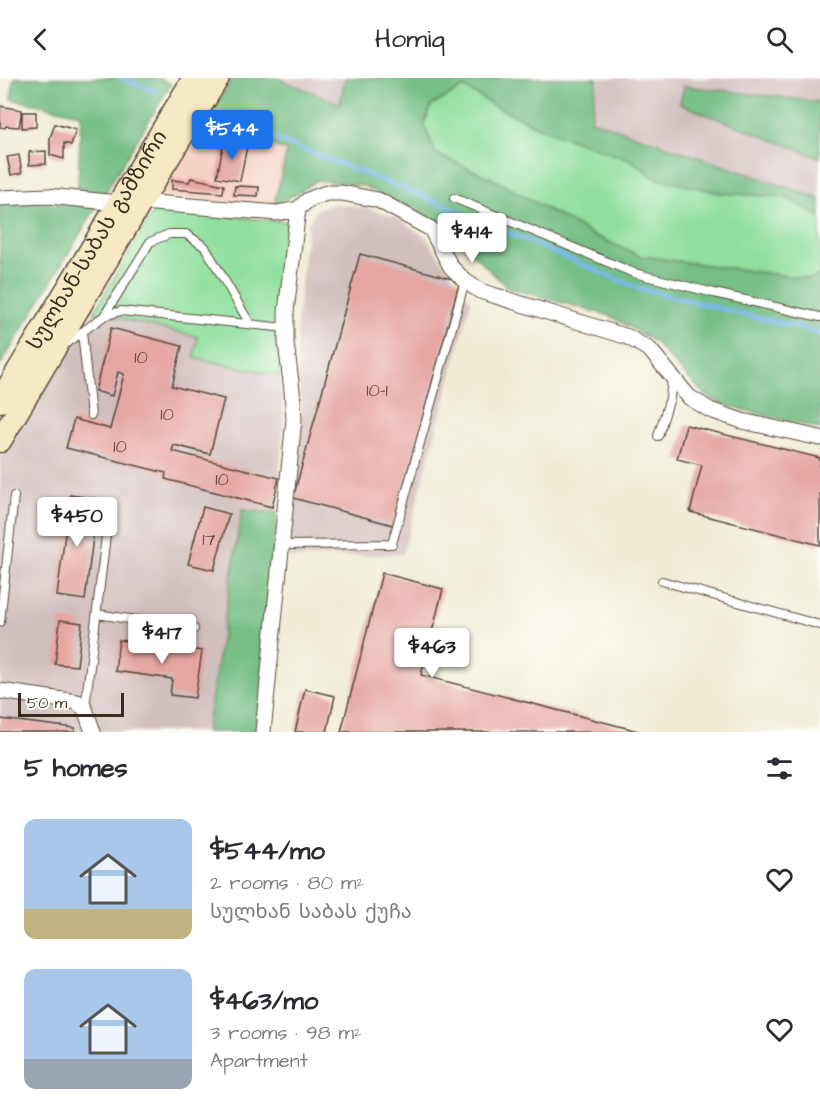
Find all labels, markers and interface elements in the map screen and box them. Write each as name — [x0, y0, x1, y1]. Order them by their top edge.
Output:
text: Homiq — [375, 20, 445, 58]
icon: back — [24, 23, 57, 56]
icon: search — [763, 23, 796, 56]
pin: $544 — [196, 110, 268, 161]
text: $544 — [206, 115, 258, 143]
street label: სულხან-საბას გამზირი — [20, 125, 174, 355]
pin: $414 — [436, 213, 508, 264]
text: $414 — [452, 218, 492, 246]
house number: 10 — [134, 345, 148, 370]
house number: 10-1 — [366, 378, 388, 403]
house number: 10 — [160, 402, 174, 427]
house number: 10 — [113, 434, 127, 459]
house number: 10 — [215, 467, 229, 492]
pin: $450 — [41, 497, 113, 548]
text: $450 — [51, 502, 103, 530]
house number: 17 — [202, 527, 216, 552]
pin: $417 — [126, 614, 198, 665]
text: $417 — [142, 619, 182, 647]
pin: $463 — [396, 628, 468, 679]
text: $463 — [408, 633, 456, 661]
scale bar — [18, 690, 124, 718]
text: 50 m — [27, 692, 67, 714]
text: 5 homes — [24, 750, 128, 786]
icon: filters — [763, 752, 796, 785]
text: $544/mo — [210, 833, 325, 869]
icon: home — [72, 843, 144, 915]
icon: heart — [763, 863, 796, 896]
text: 2 rooms · 80 m² — [210, 869, 364, 897]
text: სულხან საბას ქუჩა — [210, 898, 412, 926]
text: $463/mo — [210, 983, 318, 1019]
icon: home — [72, 993, 144, 1065]
icon: heart — [763, 1013, 796, 1046]
text: 3 rooms · 98 m² — [210, 1019, 362, 1047]
text: Apartment — [210, 1047, 308, 1075]

